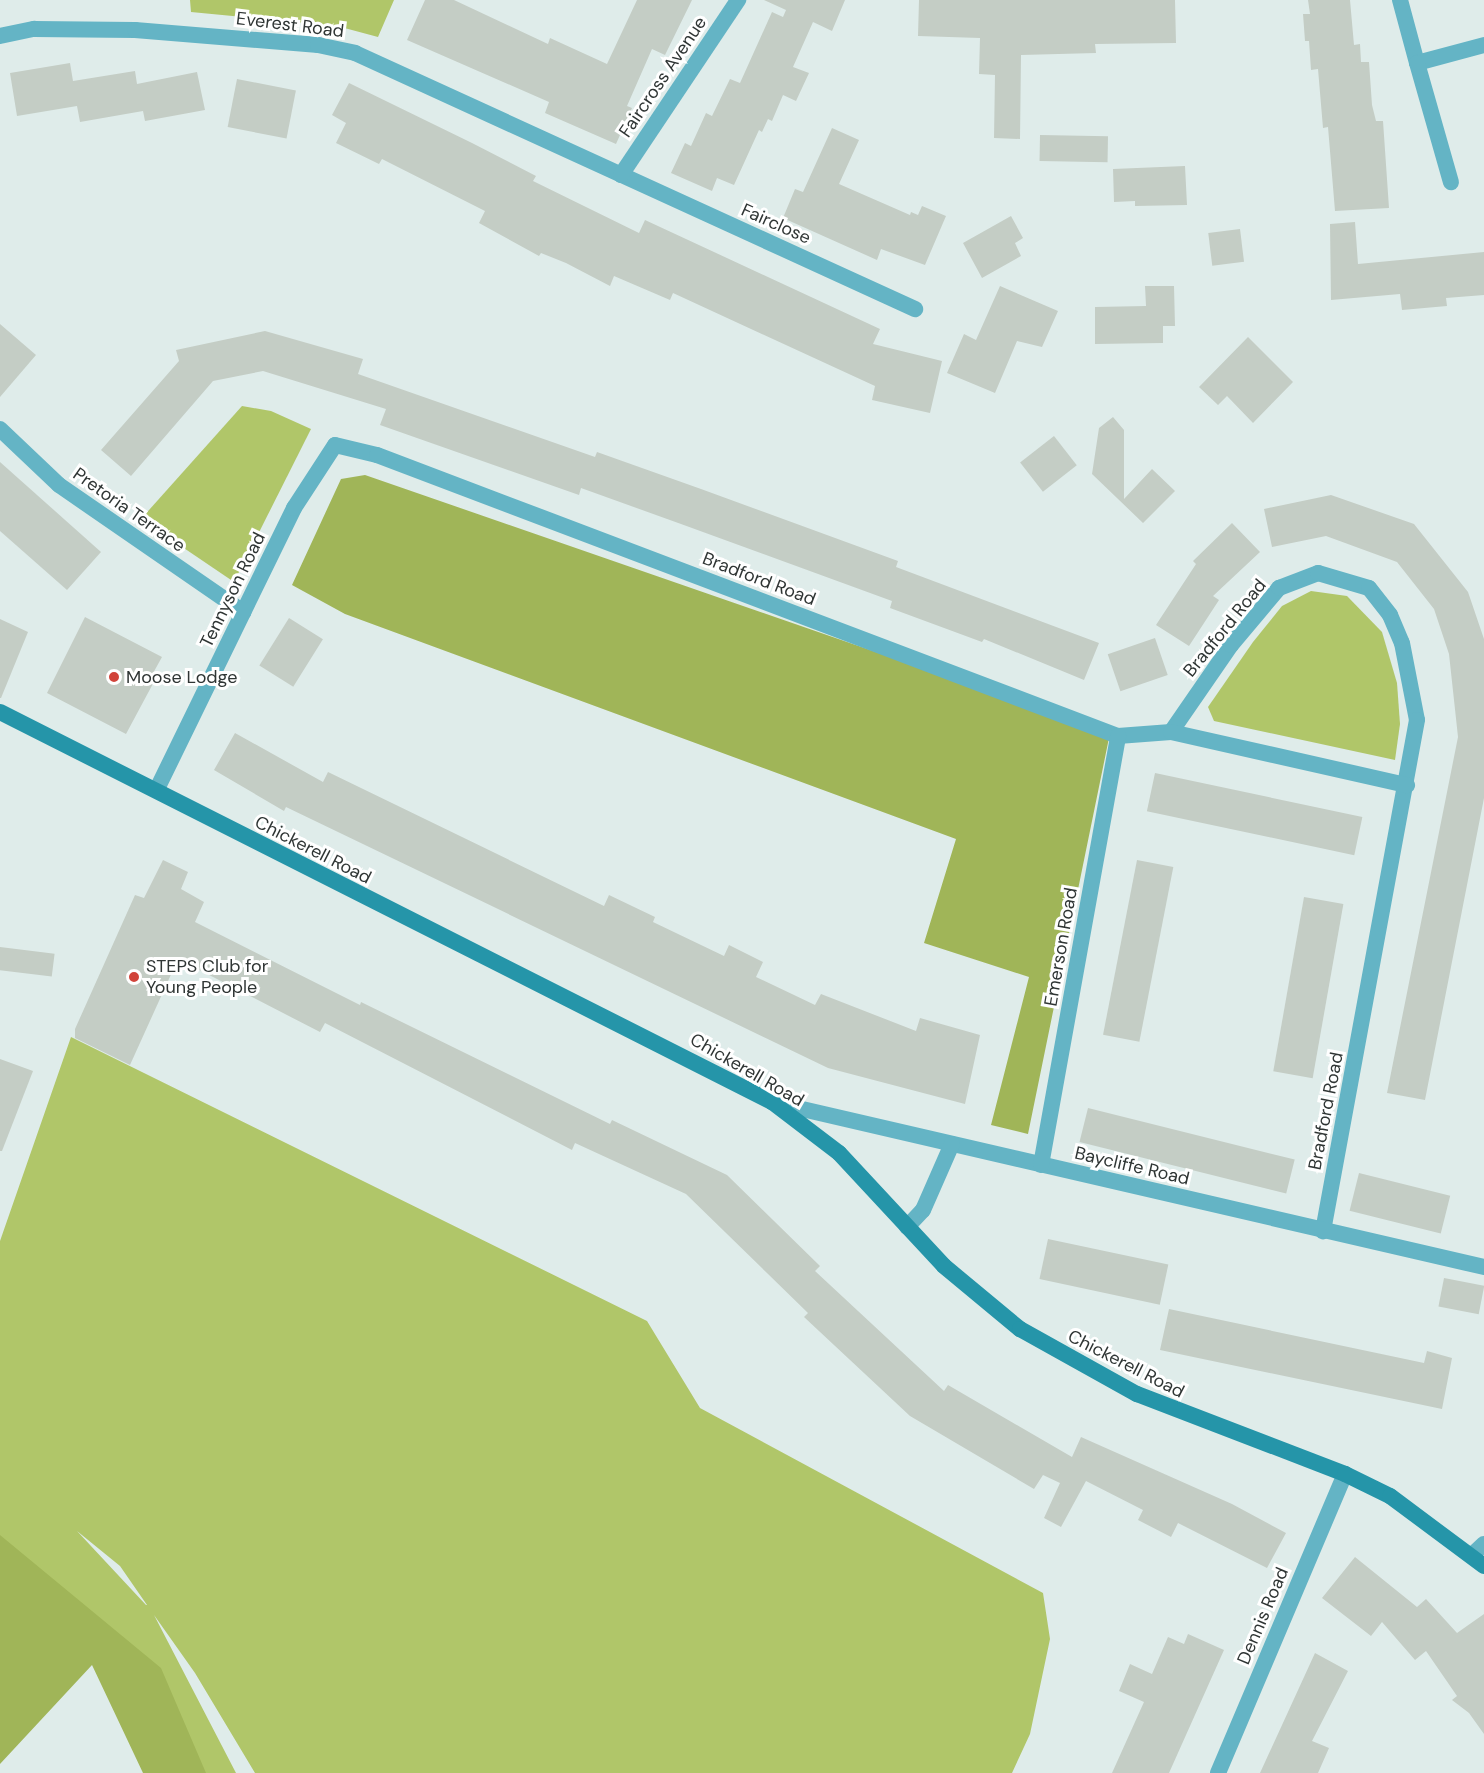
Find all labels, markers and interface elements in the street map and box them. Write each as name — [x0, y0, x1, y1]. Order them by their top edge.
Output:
street label: Everest Road — [235, 8, 345, 42]
street label: Faircross Avenue — [615, 13, 711, 141]
street label: Fairclose — [738, 199, 814, 249]
street label: Pretoria Terrace — [69, 463, 189, 557]
street label: Tennyson Road — [196, 529, 270, 651]
street label: Bradford Road — [699, 548, 819, 610]
street label: Bradford Road — [1179, 575, 1271, 681]
place label: Moose Lodge — [126, 666, 238, 688]
marker: Moose Lodge — [107, 670, 121, 684]
street label: Chickerell Road — [251, 811, 375, 889]
street label: Emerson Road — [1040, 886, 1082, 1008]
place label: STEPS Club for Young People — [146, 956, 268, 998]
marker: STEPS Club for Young People — [127, 970, 141, 984]
street label: Chickerell Road — [686, 1029, 808, 1111]
street label: Bradford Road — [1304, 1050, 1348, 1172]
street label: Baycliffe Road — [1073, 1142, 1191, 1190]
street label: Chickerell Road — [1064, 1325, 1188, 1403]
street label: Dennis Road — [1233, 1564, 1293, 1668]

